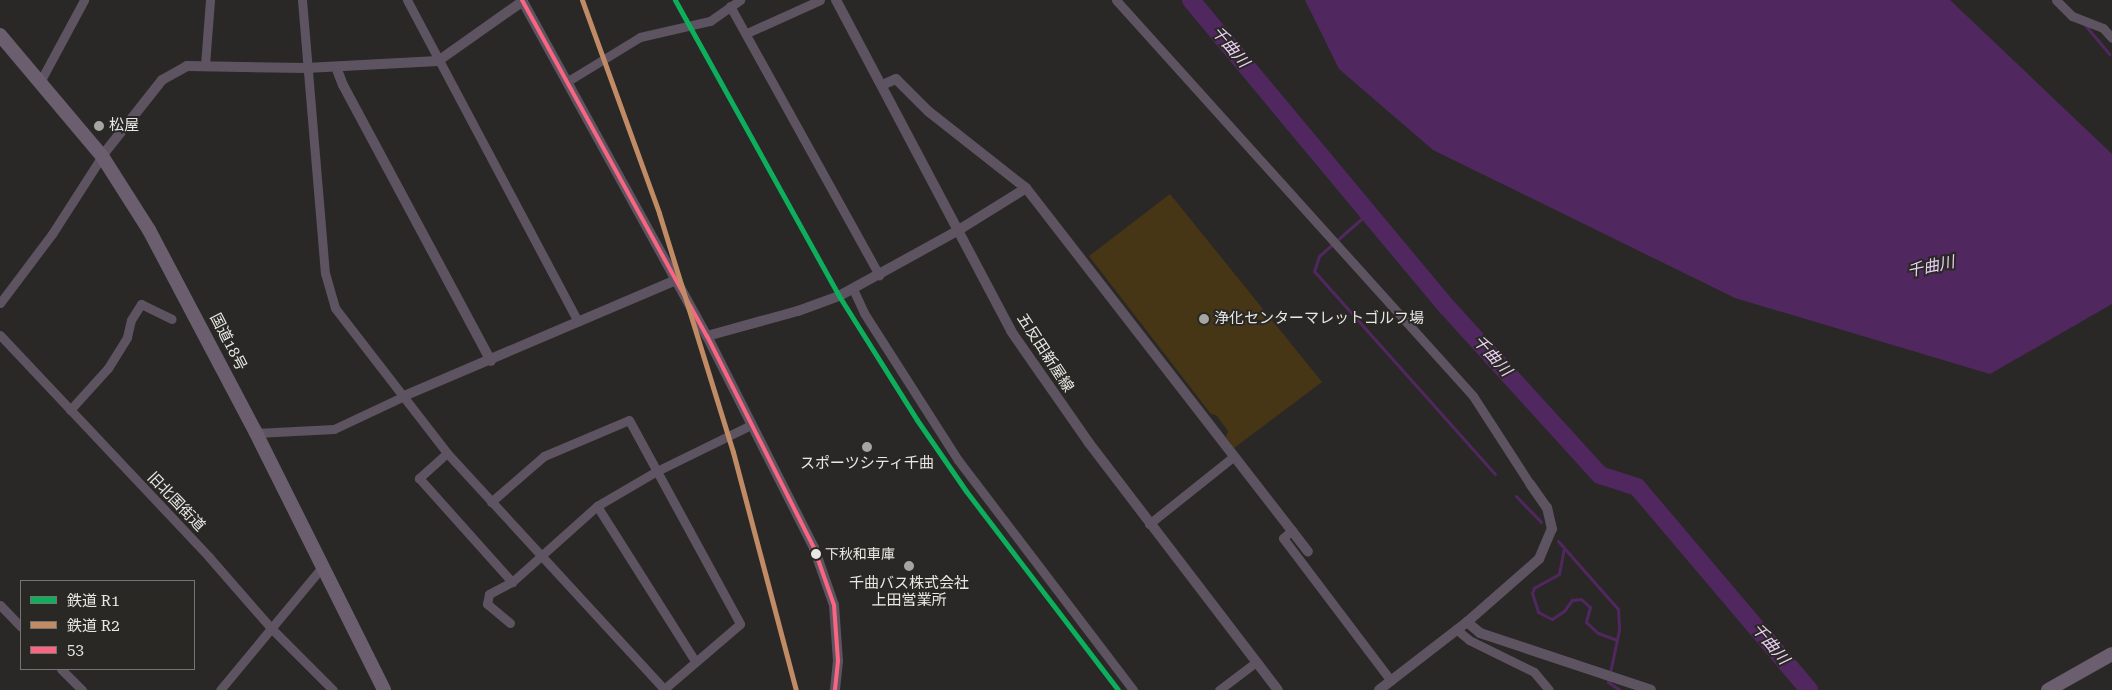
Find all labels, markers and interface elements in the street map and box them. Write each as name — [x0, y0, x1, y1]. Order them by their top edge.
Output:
water label: 千曲川 — [1207, 22, 1253, 72]
place label: 松屋 — [109, 117, 139, 135]
marker: 松屋 — [93, 120, 105, 132]
water label: 千曲川 — [1906, 253, 1956, 281]
street label: 国道18号 — [206, 310, 250, 374]
street label: 五反田新屋線 — [1013, 310, 1077, 396]
place label: 浄化センターマレットゴルフ場 — [1214, 310, 1424, 328]
marker: 浄化センターマレットゴルフ場 — [1198, 313, 1210, 325]
water label: 千曲川 — [1469, 332, 1515, 380]
marker: スポーツシティ千曲 — [861, 441, 873, 453]
place label: スポーツシティ千曲 — [800, 455, 934, 473]
street label: 旧北国街道 — [143, 469, 209, 535]
place label: 下秋和車庫 — [825, 546, 895, 562]
marker: 下秋和車庫 — [811, 549, 821, 559]
marker: 千曲バス株式会社 上田営業所 — [903, 560, 915, 572]
place label: 千曲バス株式会社 上田営業所 — [849, 574, 969, 609]
legend — [20, 580, 195, 670]
text: 鉄道 R1 — [67, 592, 120, 610]
text: 鉄道 R2 — [67, 617, 120, 635]
water label: 千曲川 — [1747, 619, 1793, 669]
text: 53 — [67, 641, 84, 659]

